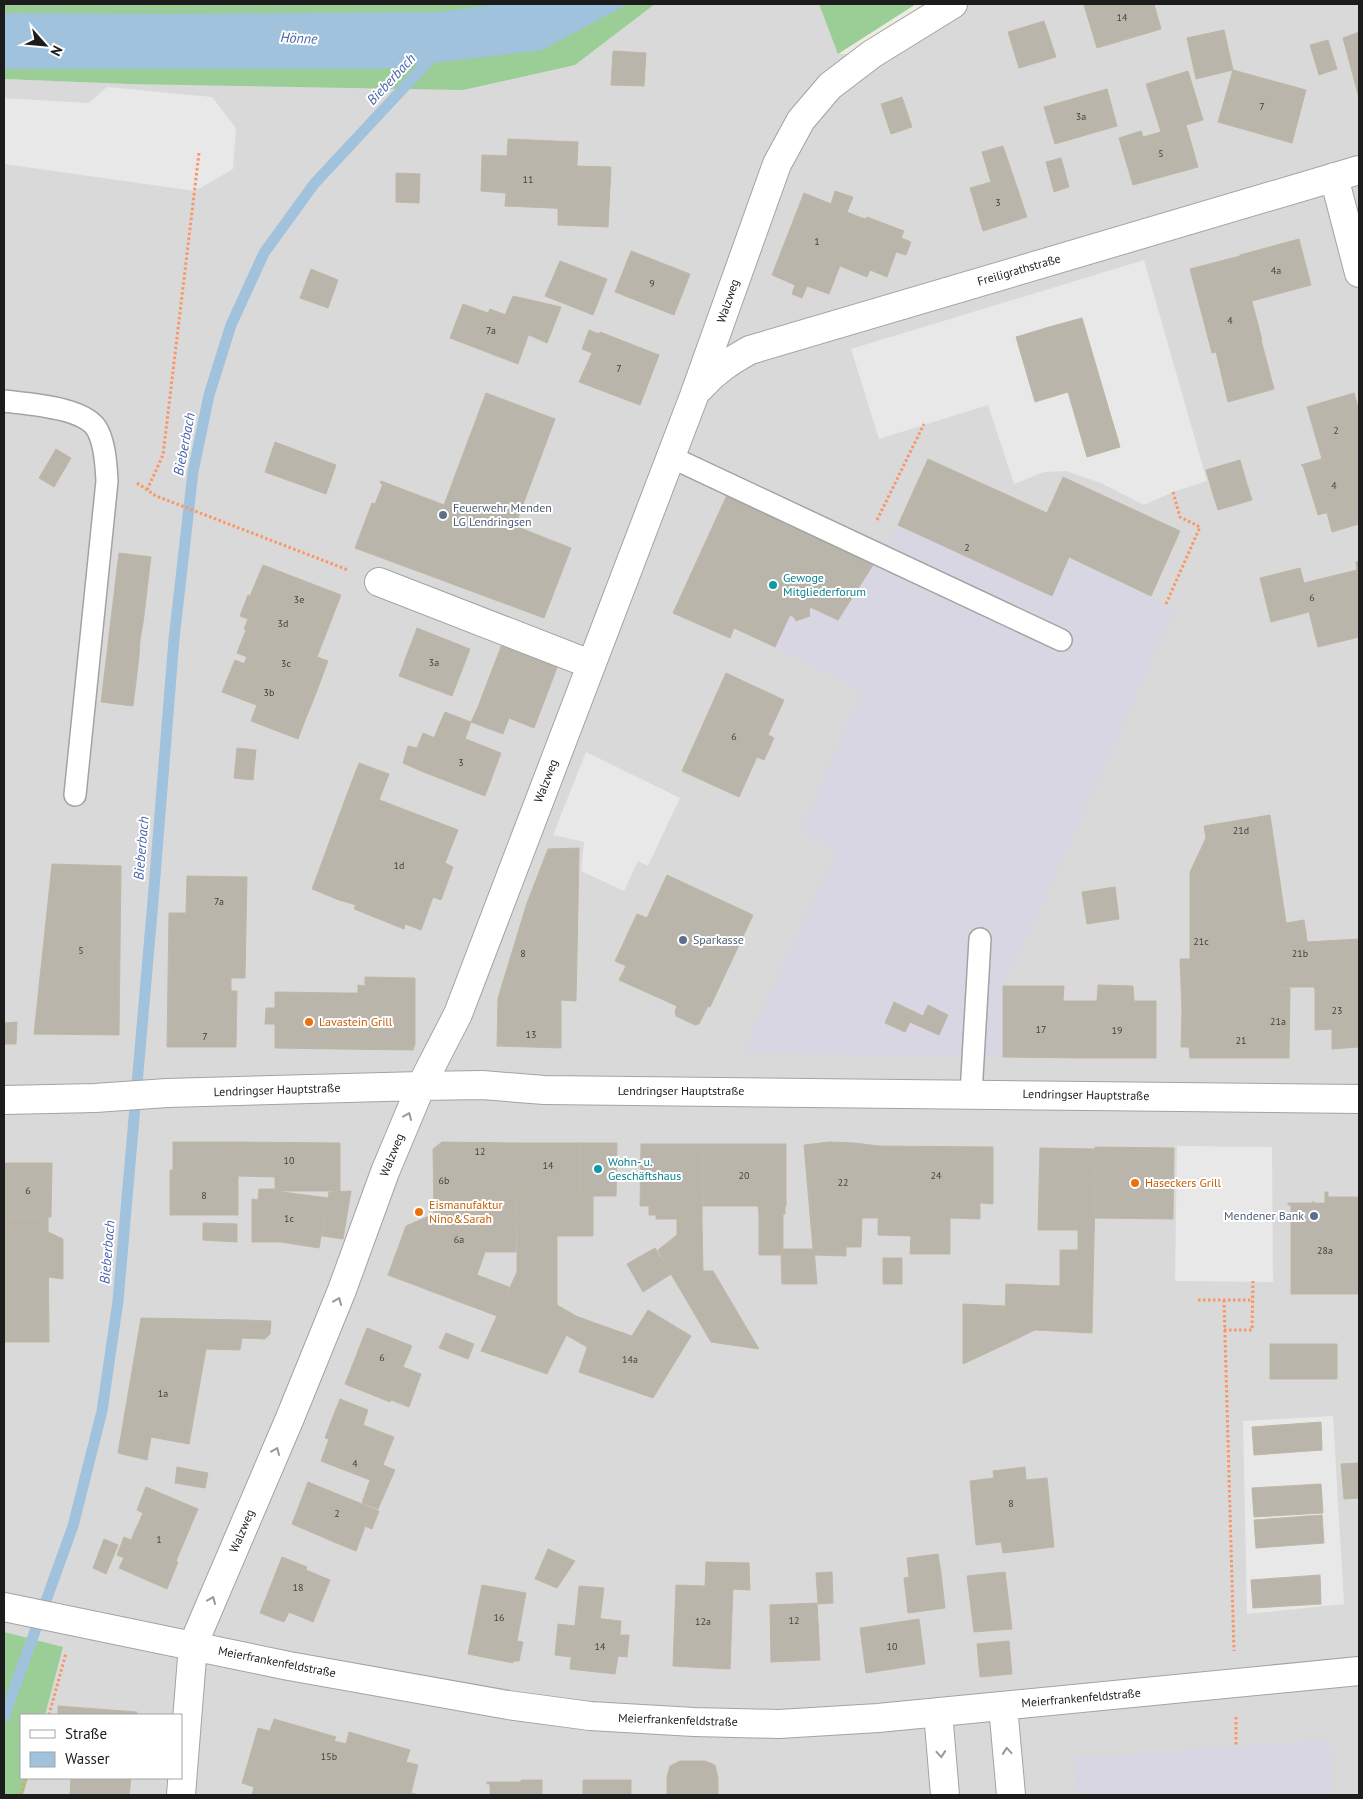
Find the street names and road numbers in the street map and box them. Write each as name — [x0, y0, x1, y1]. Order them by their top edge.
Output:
street label: Freiligrathstraße — [976, 250, 1062, 289]
street label: Walzweg — [713, 277, 742, 325]
street label: Walzweg — [530, 757, 561, 805]
street label: Lendringser Hauptstraße — [213, 1080, 341, 1099]
street label: Lendringser Hauptstraße — [618, 1083, 744, 1098]
street label: Lendringser Hauptstraße — [1023, 1086, 1150, 1103]
street label: Walzweg — [376, 1131, 407, 1179]
street label: Walzweg — [226, 1507, 257, 1555]
street label: Meierfrankenfeldstraße — [217, 1643, 337, 1680]
street label: Meierfrankenfeldstraße — [1021, 1685, 1141, 1710]
street label: Meierfrankenfeldstraße — [618, 1710, 738, 1729]

